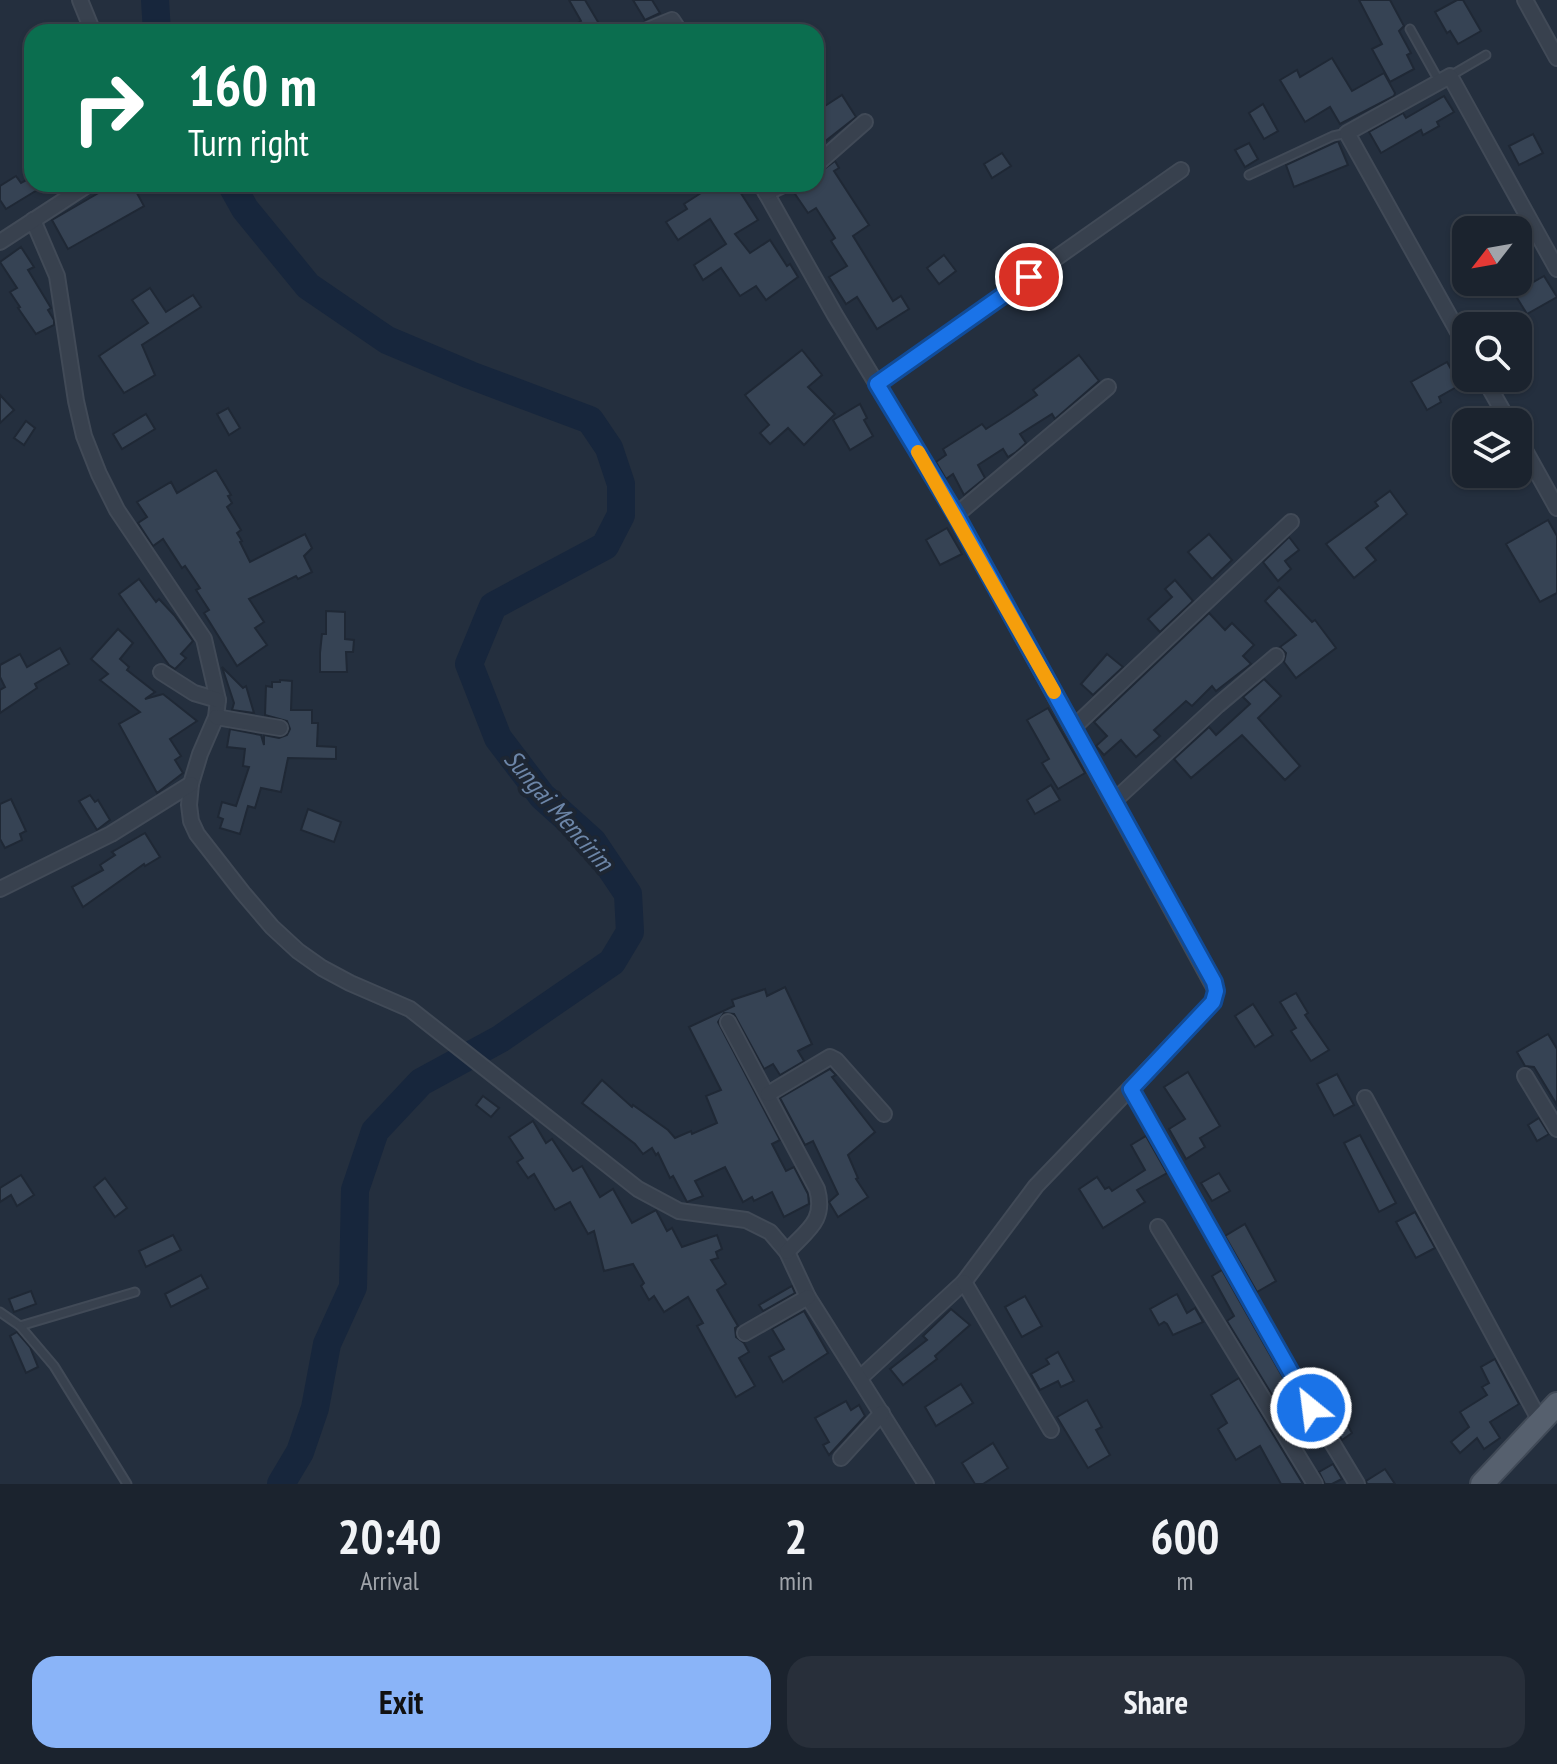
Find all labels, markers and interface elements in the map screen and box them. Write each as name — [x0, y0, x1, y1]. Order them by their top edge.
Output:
text: 160 m — [188, 49, 317, 121]
icon: right — [56, 56, 160, 160]
text: Turn right — [188, 119, 309, 166]
north arrow — [1452, 216, 1532, 296]
map controls — [1452, 216, 1532, 488]
pin — [995, 243, 1063, 311]
icon: arrive — [1007, 255, 1051, 299]
button: search — [1452, 312, 1532, 392]
button: layers — [1452, 408, 1532, 488]
water label: Sungai Mencirim — [497, 743, 622, 879]
position arrow — [1269, 1366, 1353, 1450]
text: 20:40 — [338, 1505, 441, 1567]
text: 2 — [785, 1505, 807, 1567]
text: 600 — [1151, 1505, 1219, 1567]
text: Arrival — [360, 1564, 419, 1597]
text: min — [779, 1564, 813, 1597]
text: m — [1177, 1564, 1193, 1597]
button: Exit — [32, 1656, 771, 1748]
button: Share — [787, 1656, 1525, 1748]

